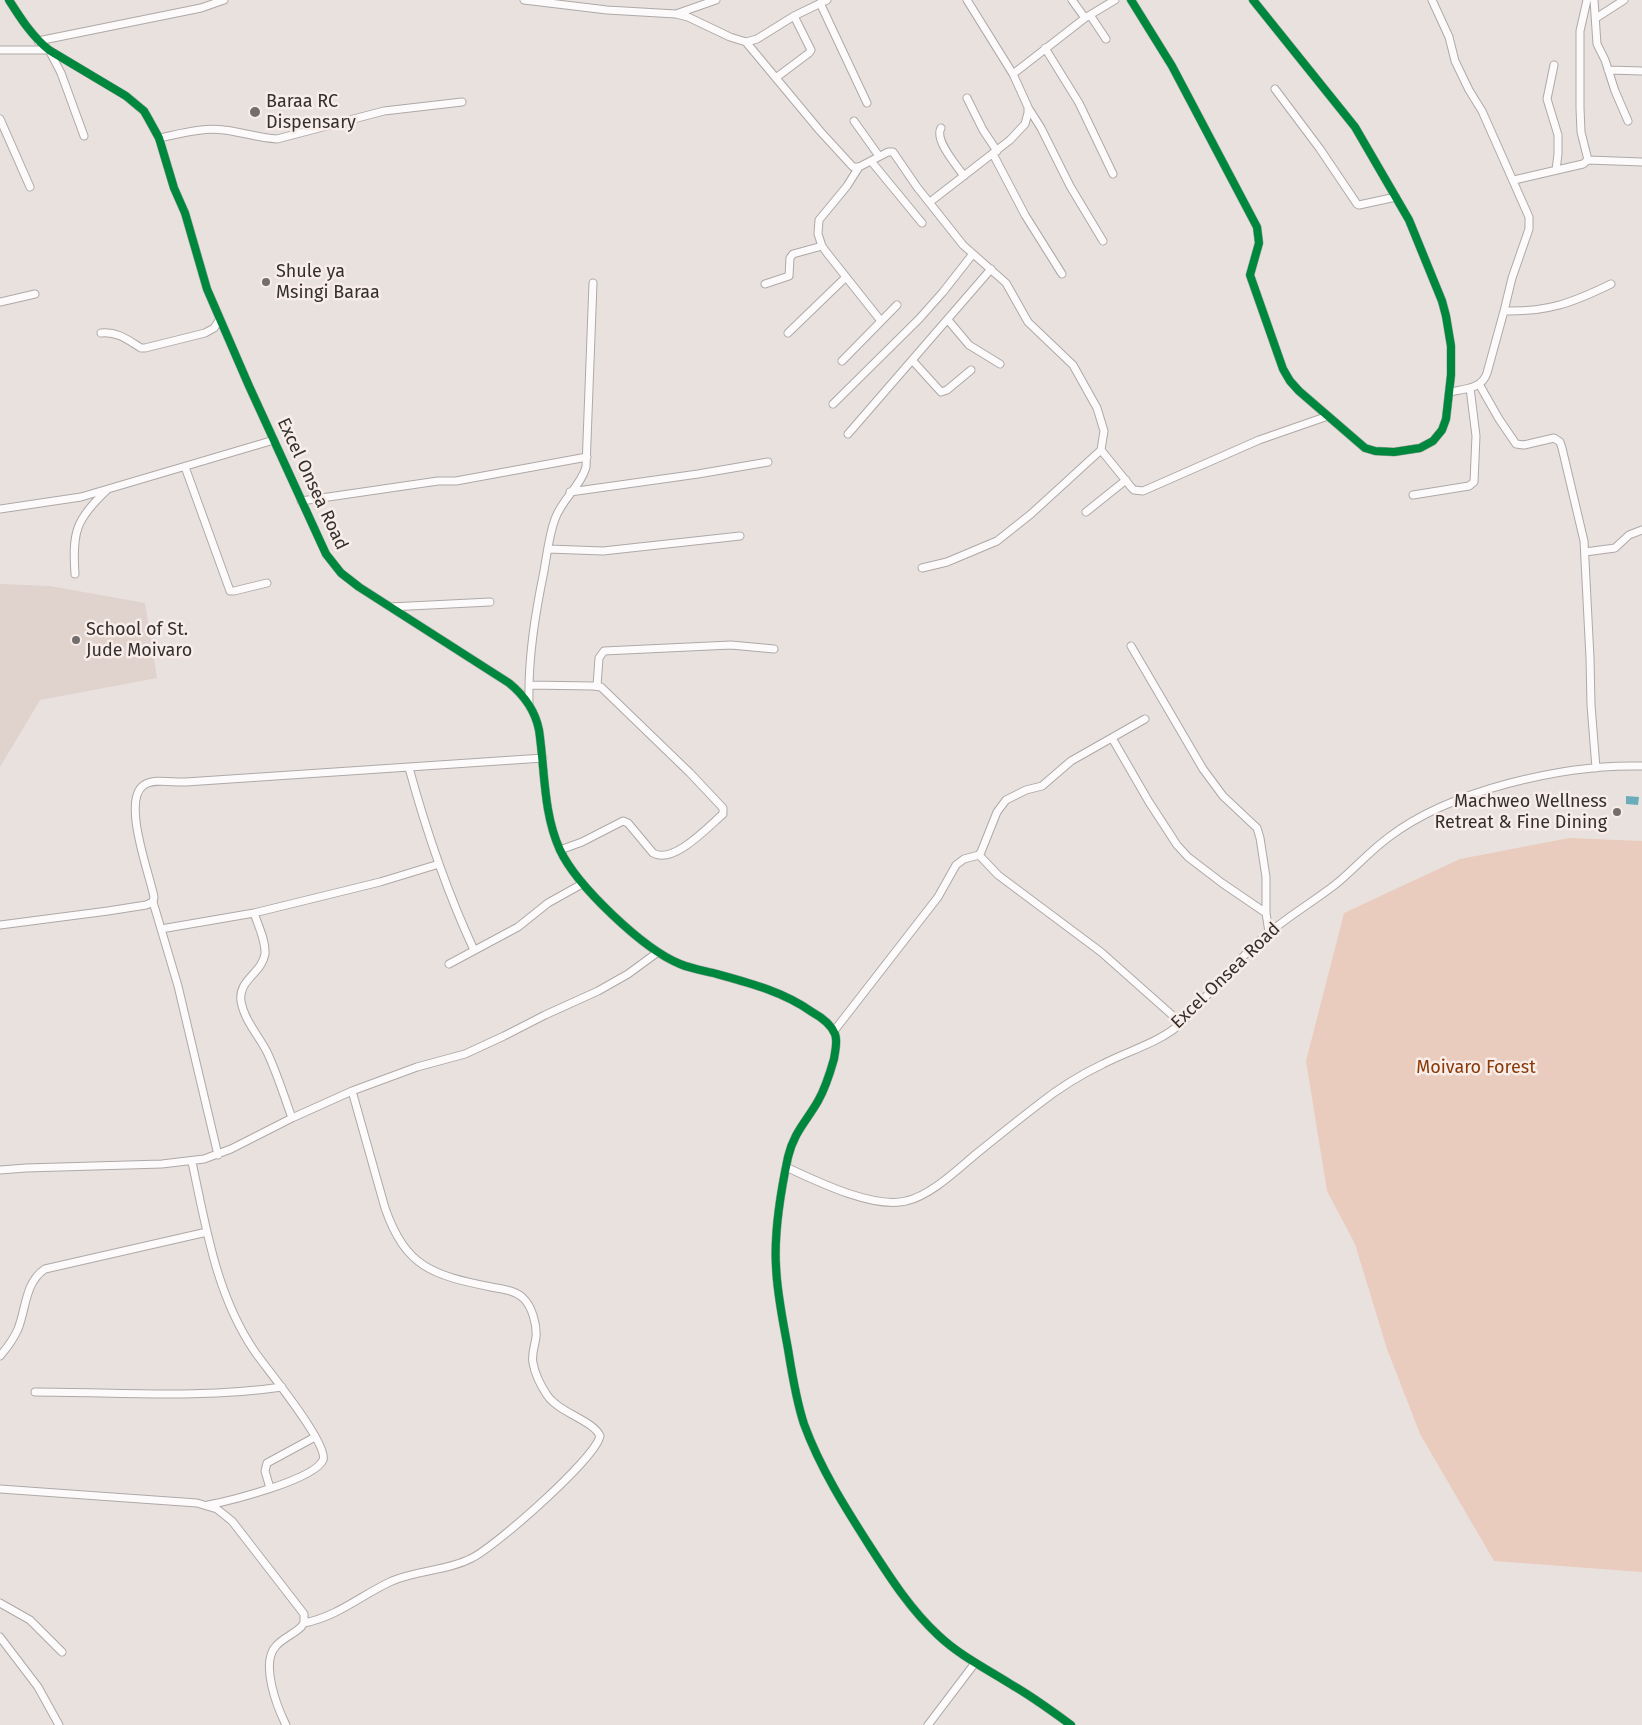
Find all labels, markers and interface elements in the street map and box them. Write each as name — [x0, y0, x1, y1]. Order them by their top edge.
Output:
place label: Baraa RC Dispensary — [266, 91, 356, 134]
marker: Baraa RC Dispensary — [248, 105, 262, 119]
place label: Shule ya Msingi Baraa — [276, 261, 380, 304]
marker: Shule ya Msingi Baraa — [260, 276, 272, 288]
street label: Excel Onsea Road — [272, 414, 352, 554]
place label: School of St. Jude Moivaro — [86, 619, 192, 662]
marker: School of St. Jude Moivaro — [70, 634, 82, 646]
place label: Machweo Wellness Retreat & Fine Dining — [1434, 791, 1607, 834]
marker: Machweo Wellness Retreat & Fine Dining — [1611, 806, 1623, 818]
street label: Excel Onsea Road — [1167, 918, 1285, 1034]
park label: Moivaro Forest — [1416, 1057, 1536, 1079]

